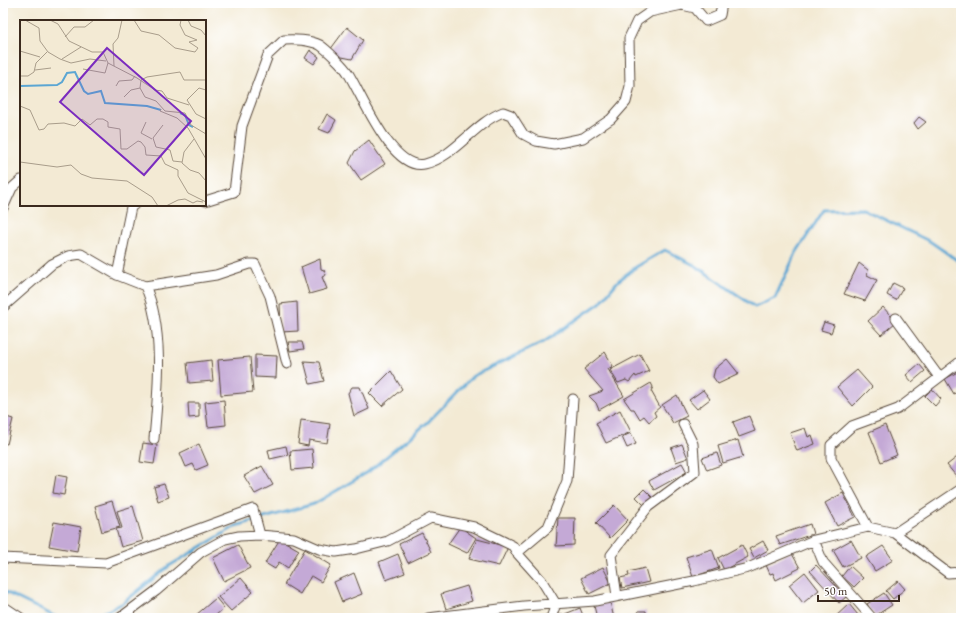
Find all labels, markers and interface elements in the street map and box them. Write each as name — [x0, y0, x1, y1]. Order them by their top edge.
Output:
inset map — [20, 20, 206, 206]
scale bar — [818, 577, 899, 603]
text: 50 m — [824, 583, 848, 599]

